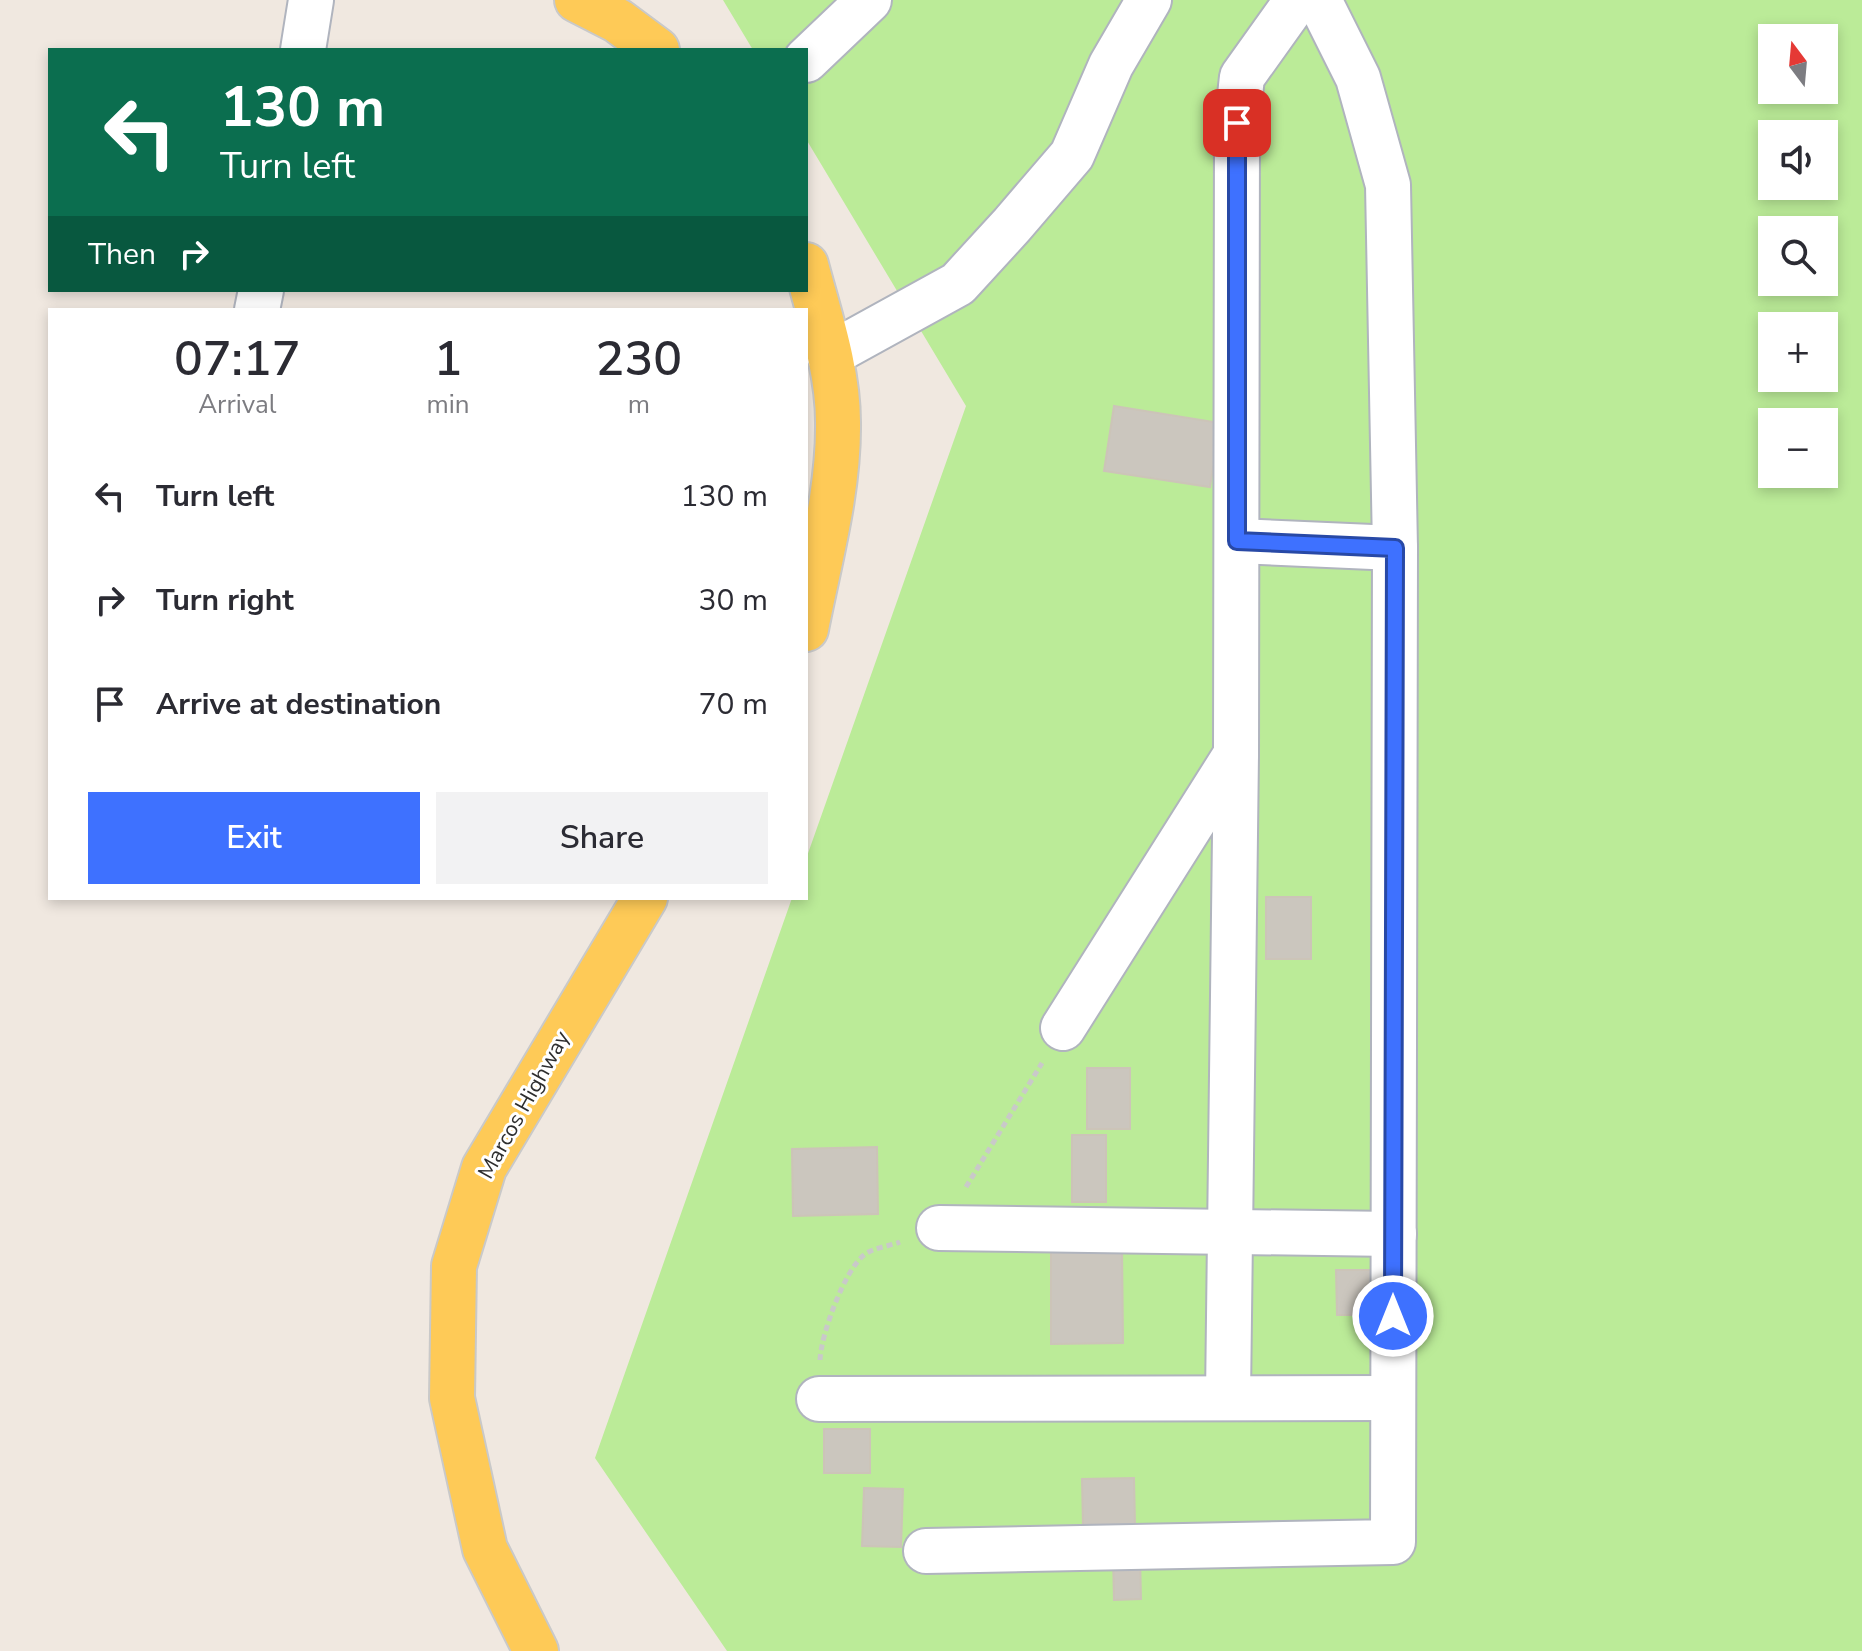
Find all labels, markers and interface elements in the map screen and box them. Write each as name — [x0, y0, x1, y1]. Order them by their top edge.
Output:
north arrow — [1758, 24, 1838, 104]
map controls — [1758, 24, 1838, 488]
text: 130 m — [220, 69, 385, 146]
icon: left — [88, 80, 192, 184]
pin — [1203, 89, 1271, 157]
icon: arrive — [1215, 101, 1259, 145]
button: sound — [1758, 120, 1838, 200]
text: Turn left — [220, 142, 355, 191]
button: search — [1758, 216, 1838, 296]
icon: right — [172, 232, 216, 276]
text: Then — [88, 234, 156, 275]
button: + — [1758, 312, 1838, 392]
text: 07:17 — [174, 326, 301, 392]
text: 1 — [434, 326, 462, 392]
text: 230 — [596, 326, 682, 392]
text: Arrival — [198, 387, 276, 422]
text: min — [427, 387, 470, 422]
text: m — [628, 387, 650, 422]
button: − — [1758, 408, 1838, 488]
icon: left — [88, 474, 132, 518]
text: Turn left — [156, 476, 274, 517]
text: 130 m — [681, 476, 768, 517]
icon: right — [88, 578, 132, 622]
text: Turn right — [156, 580, 294, 621]
text: 30 m — [699, 580, 768, 621]
icon: arrive — [88, 682, 132, 726]
text: Arrive at destination — [156, 684, 441, 725]
text: 70 m — [699, 684, 768, 725]
button: Exit — [88, 792, 420, 884]
button: Share — [436, 792, 768, 884]
street label: Marcos Highway — [471, 1025, 577, 1184]
position arrow — [1351, 1274, 1435, 1358]

